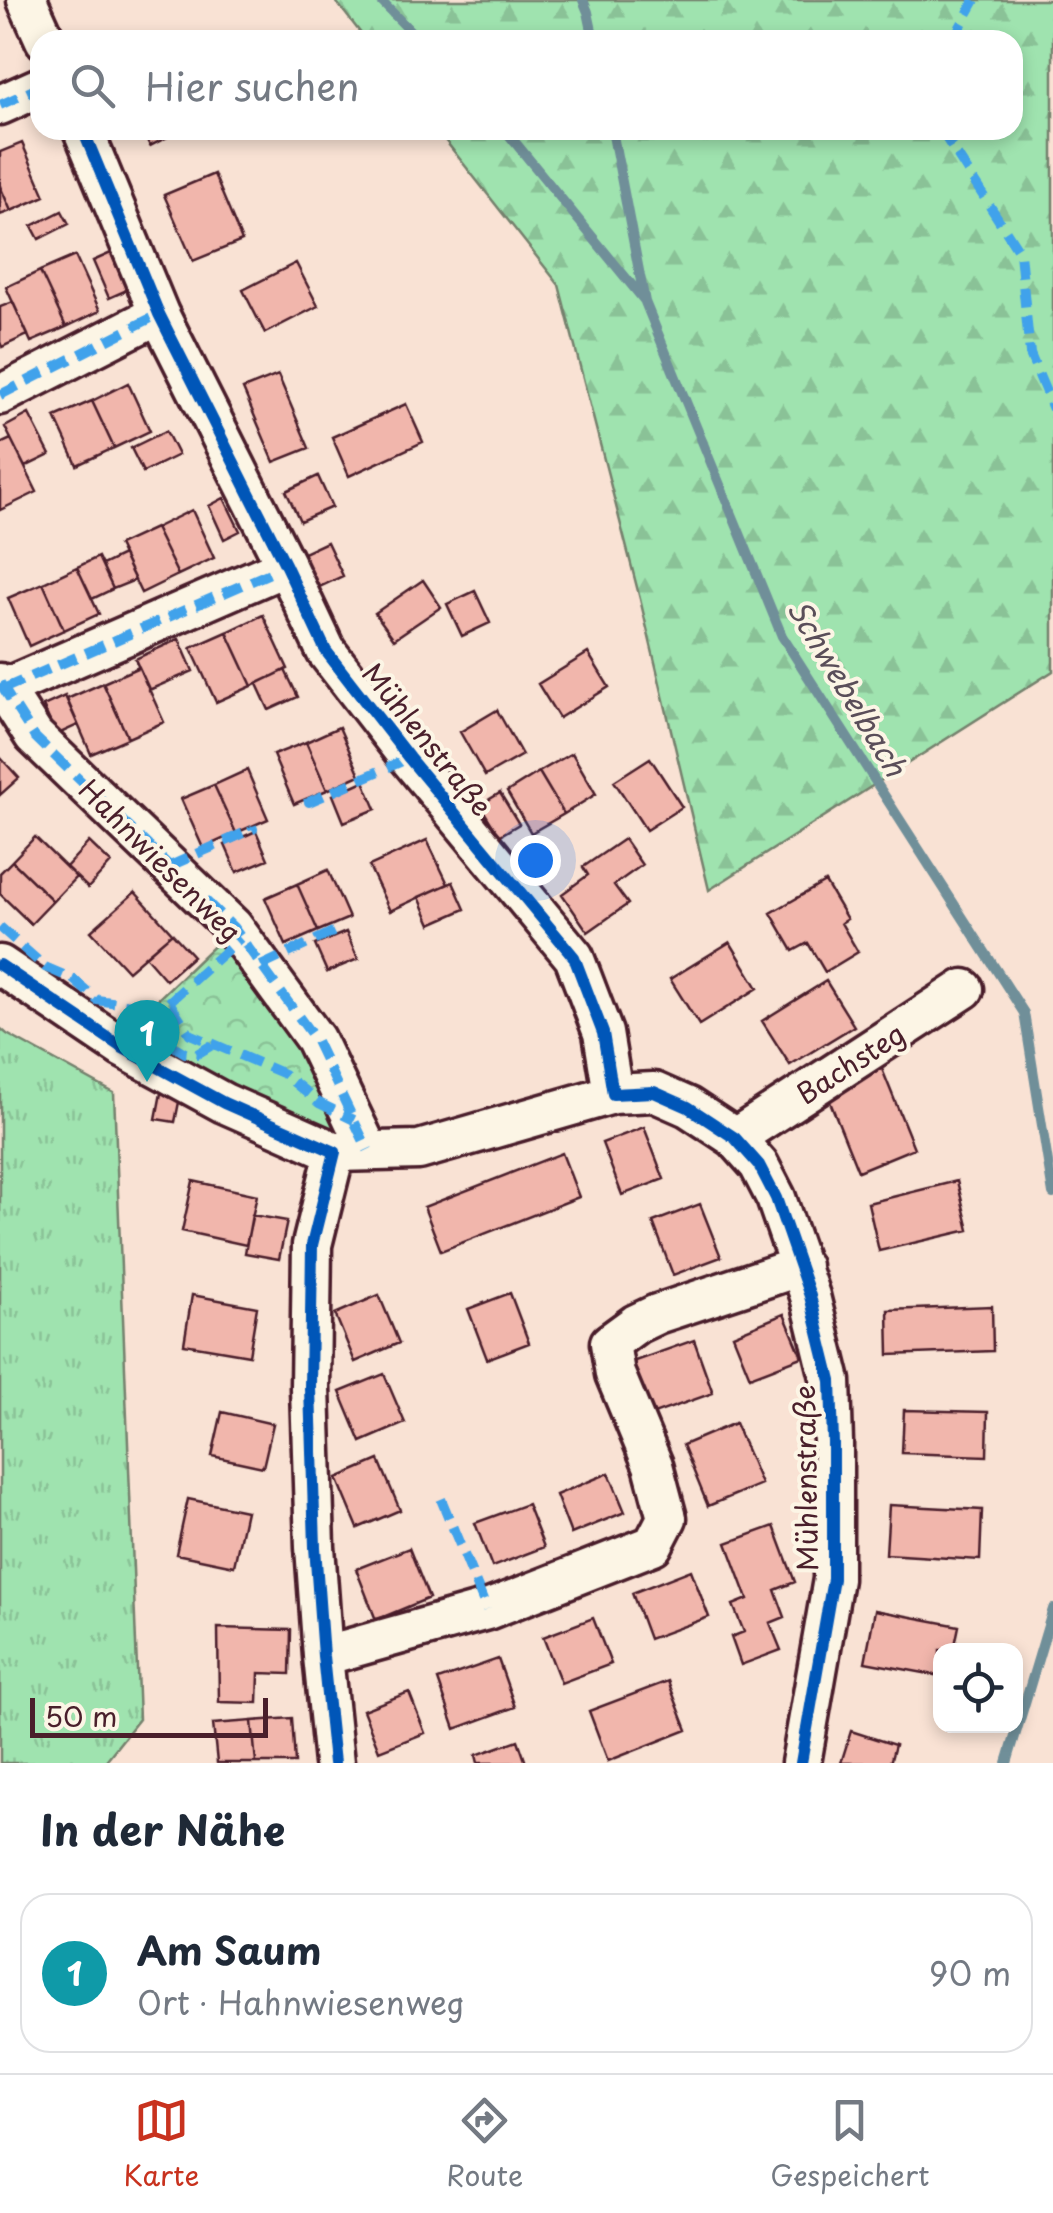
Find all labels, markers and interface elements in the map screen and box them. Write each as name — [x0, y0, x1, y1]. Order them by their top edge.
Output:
search box — [30, 30, 1023, 140]
text: Hier suchen — [145, 57, 359, 114]
icon: search — [65, 58, 120, 113]
water label: Schwebelbach — [777, 590, 919, 785]
street label: Mühlenstraße — [353, 653, 503, 825]
street label: Hahnwiesenweg — [69, 768, 253, 952]
your location — [510, 835, 561, 886]
pin: 1 — [114, 1000, 180, 1082]
street label: Bachsteg — [787, 1012, 913, 1114]
street label: Mühlenstraße — [782, 1384, 828, 1572]
map controls — [933, 1643, 1023, 1733]
button: locate — [933, 1643, 1023, 1733]
scale bar — [30, 1693, 268, 1738]
text: 50 m — [45, 1694, 118, 1737]
text: In der Nähe — [40, 1797, 285, 1860]
text: Am Saum — [137, 1921, 321, 1978]
text: 1 — [67, 1949, 82, 1997]
text: 90 m — [929, 1949, 1011, 1997]
text: Ort · Hahnwiesenweg — [137, 1978, 465, 2026]
tab: Karte — [124, 2093, 199, 2196]
tab: Route — [446, 2093, 523, 2196]
tab: Gespeichert — [770, 2093, 929, 2196]

